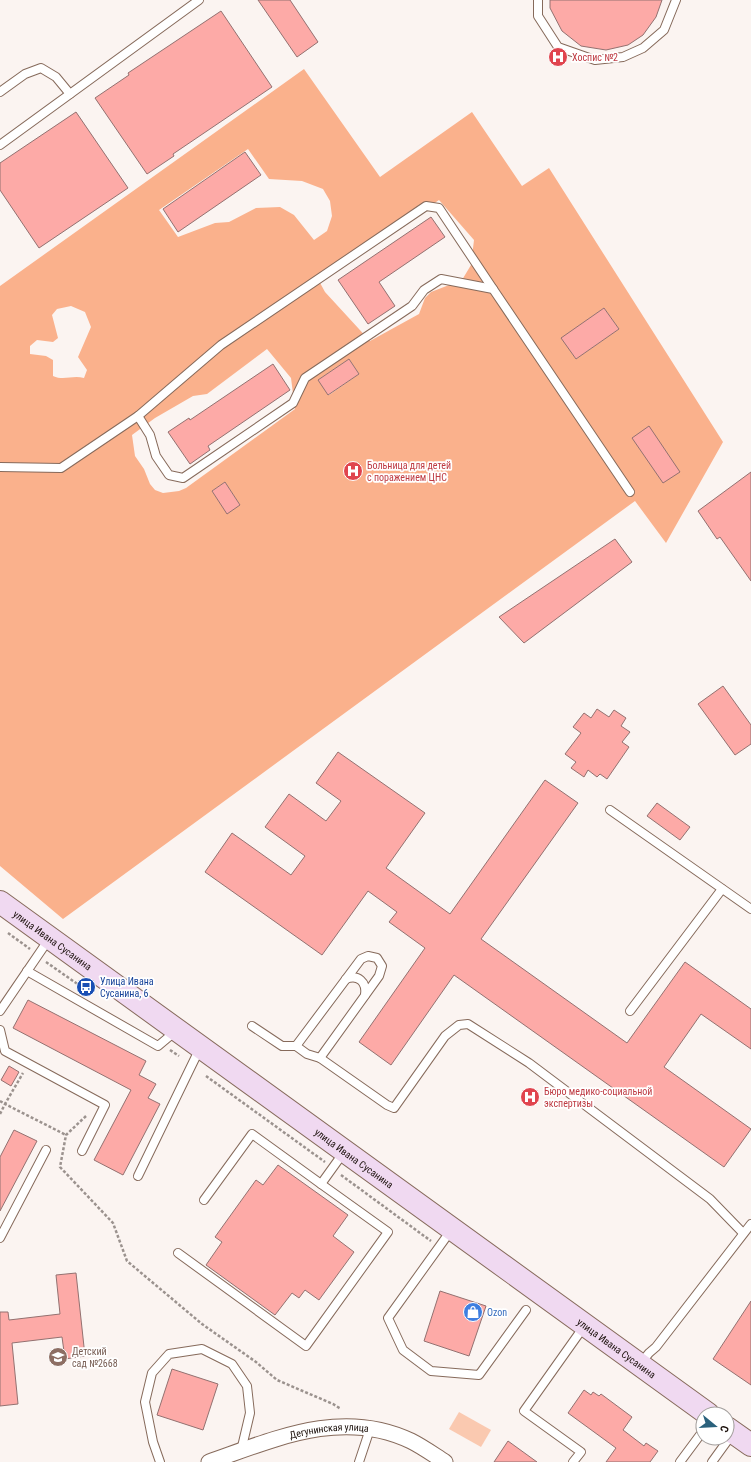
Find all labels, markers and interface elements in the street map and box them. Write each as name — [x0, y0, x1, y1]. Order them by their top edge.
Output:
hospital icon: Хоспис №2 — [547, 46, 569, 68]
place label: Хоспис №2 — [572, 52, 618, 63]
hospital icon: Больница для детей с поражением ЦНС — [342, 460, 364, 482]
place label: Больница для детей с поражением ЦНС — [367, 460, 451, 483]
street label: улица Ивана Сусанина — [11, 908, 94, 973]
bus stop icon: Улица Ивана Сусанина, 6 — [75, 976, 97, 998]
place label: Улица Ивана Сусанина, 6 — [100, 976, 154, 999]
hospital icon: Бюро медико-социальной экспертизы — [519, 1086, 541, 1108]
place label: Бюро медико-социальной экспертизы — [544, 1086, 652, 1109]
street label: улица Ивана Сусанина — [312, 1126, 395, 1191]
shop icon: Ozon — [462, 1301, 484, 1323]
place label: Ozon — [487, 1307, 507, 1318]
street label: улица Ивана Сусанина — [575, 1316, 658, 1380]
school or university icon: Детский сад №2668 — [47, 1346, 69, 1368]
place label: Детский сад №2668 — [72, 1346, 118, 1369]
north arrow — [695, 1406, 735, 1446]
street label: Дегунинская улица — [288, 1422, 370, 1441]
text: С — [717, 1424, 731, 1434]

